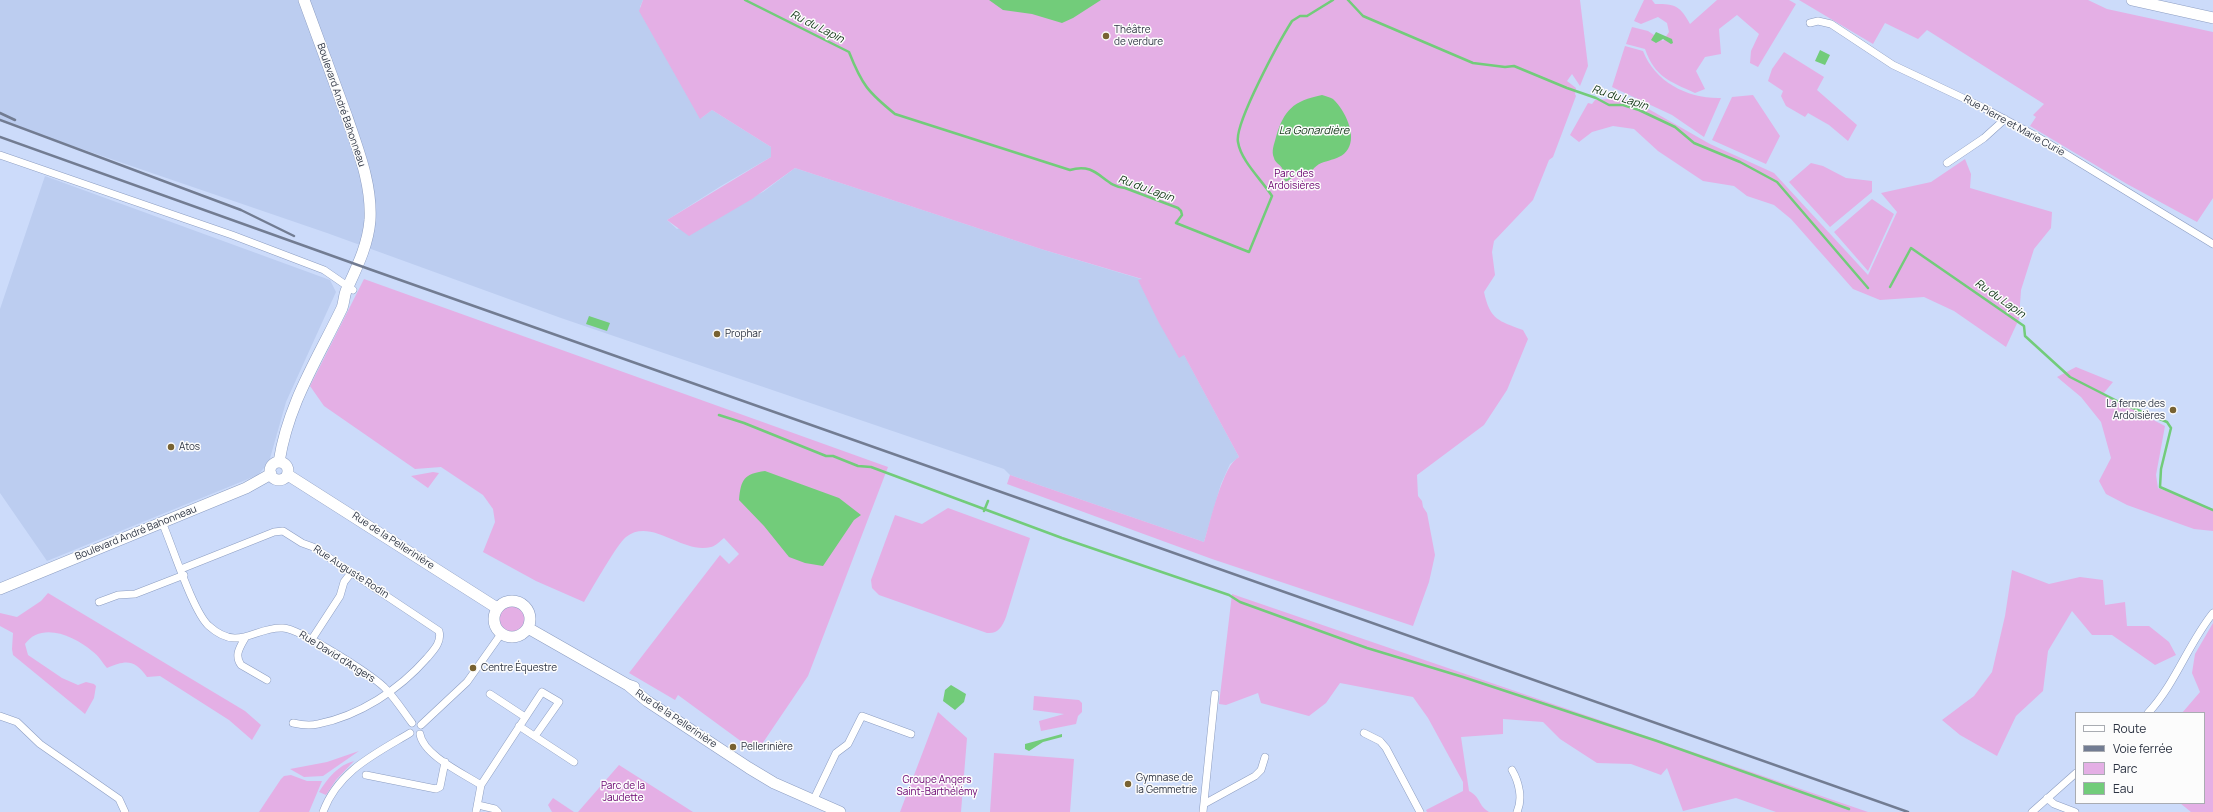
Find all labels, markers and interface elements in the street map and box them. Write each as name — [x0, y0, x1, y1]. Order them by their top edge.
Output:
water label: Ru du Lapin — [788, 8, 846, 46]
place label: Théâtre de verdure — [1114, 24, 1163, 48]
marker: Théâtre de verdure — [1101, 31, 1111, 41]
street label: Boulevard André Bahonneau — [314, 42, 368, 168]
water label: Ru du Lapin — [1590, 83, 1650, 113]
street label: Rue Pierre et Marie Curie — [1961, 93, 2067, 159]
water label: La Gonardière — [1279, 124, 1349, 138]
park label: Parc des Ardoisières — [1268, 168, 1320, 192]
water label: Ru du Lapin — [1116, 173, 1176, 205]
water label: Ru du Lapin — [1972, 277, 2028, 321]
place label: Prophar — [725, 328, 761, 340]
marker: Prophar — [712, 329, 722, 339]
place label: La ferme des Ardoisières — [2106, 398, 2165, 422]
marker: La ferme des Ardoisières — [2168, 405, 2178, 415]
place label: Atos — [179, 441, 200, 453]
marker: Atos — [166, 442, 176, 452]
street label: Boulevard André Bahonneau — [73, 503, 199, 563]
street label: Rue de la Pellerinière — [350, 510, 436, 572]
street label: Rue Auguste Rodin — [311, 543, 391, 601]
street label: Rue David d’Angers — [297, 629, 377, 685]
place label: Centre Équestre — [481, 662, 557, 674]
marker: Centre Équestre — [468, 663, 478, 673]
street label: Rue de la Pellerinière — [633, 687, 719, 751]
legend — [2075, 712, 2205, 804]
text: Route — [2113, 720, 2146, 737]
text: Voie ferrée — [2113, 740, 2173, 757]
place label: Pellerinière — [741, 741, 793, 753]
marker: Pellerinière — [728, 742, 738, 752]
text: Parc — [2113, 760, 2137, 777]
place label: Gymnase de la Gemmetrie — [1136, 772, 1197, 796]
park label: Groupe Angers Saint-Barthélémy — [897, 774, 977, 798]
marker: Gymnase de la Gemmetrie — [1123, 779, 1133, 789]
park label: Parc de la Jaudette — [601, 780, 645, 804]
text: Eau — [2113, 780, 2134, 797]

